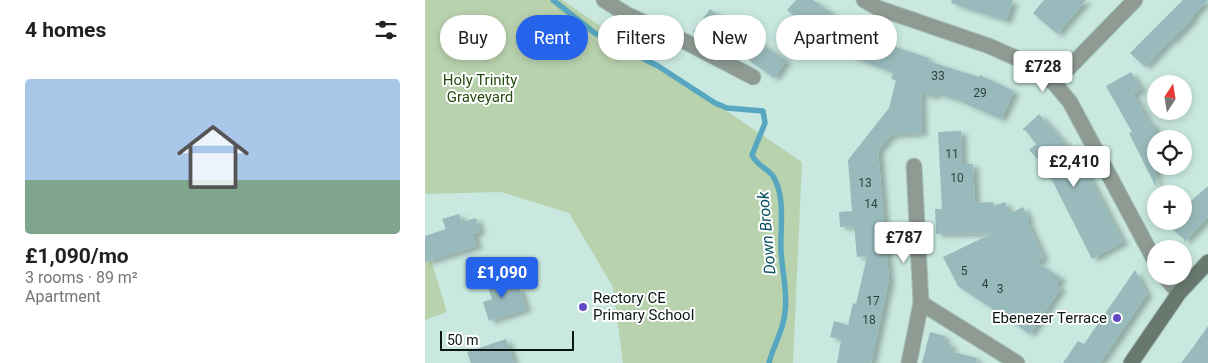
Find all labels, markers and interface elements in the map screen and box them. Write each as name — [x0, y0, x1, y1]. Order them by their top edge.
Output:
chip: Buy — [440, 15, 506, 60]
chip: Rent — [516, 15, 588, 60]
chip: Filters — [598, 15, 684, 60]
chip: New — [694, 15, 766, 60]
chip: Apartment — [776, 15, 897, 60]
icon: filters — [372, 16, 400, 44]
text: 4 homes — [25, 18, 106, 42]
pin: £728 — [1013, 51, 1073, 93]
text: £728 — [1024, 57, 1062, 76]
house number: 33 — [931, 69, 945, 83]
park label: Holy Trinity Graveyard — [443, 71, 517, 106]
north arrow — [1147, 75, 1193, 120]
map controls — [1147, 75, 1192, 285]
house number: 29 — [973, 86, 987, 100]
icon: home — [168, 112, 258, 202]
button: locate — [1147, 130, 1192, 175]
pin: £2,410 — [1033, 146, 1115, 188]
house number: 11 — [945, 147, 959, 161]
text: £2,410 — [1049, 152, 1099, 171]
house number: 10 — [950, 171, 964, 185]
house number: 13 — [858, 176, 872, 190]
button: + — [1147, 185, 1192, 230]
water label: Down Brook — [753, 189, 780, 275]
house number: 14 — [864, 197, 878, 211]
pin: £787 — [874, 222, 934, 264]
text: £787 — [885, 228, 923, 247]
button: − — [1147, 240, 1192, 285]
text: £1,090/mo — [25, 244, 129, 268]
pin: £1,090 — [461, 256, 543, 299]
text: £1,090 — [477, 263, 527, 282]
house number: 5 — [961, 264, 968, 278]
text: 3 rooms · 89 m² — [25, 268, 138, 287]
house number: 4 — [982, 277, 989, 291]
house number: 3 — [997, 282, 1003, 296]
text: Apartment — [25, 287, 101, 306]
place label: Rectory CE Primary School — [593, 289, 694, 324]
house number: 17 — [866, 294, 880, 308]
marker: Rectory CE Primary School — [577, 301, 589, 313]
place label: Ebenezer Terrace — [992, 309, 1107, 327]
marker: Ebenezer Terrace — [1111, 312, 1123, 324]
house number: 18 — [862, 313, 876, 327]
scale bar — [440, 328, 574, 351]
text: 50 m — [447, 332, 479, 348]

